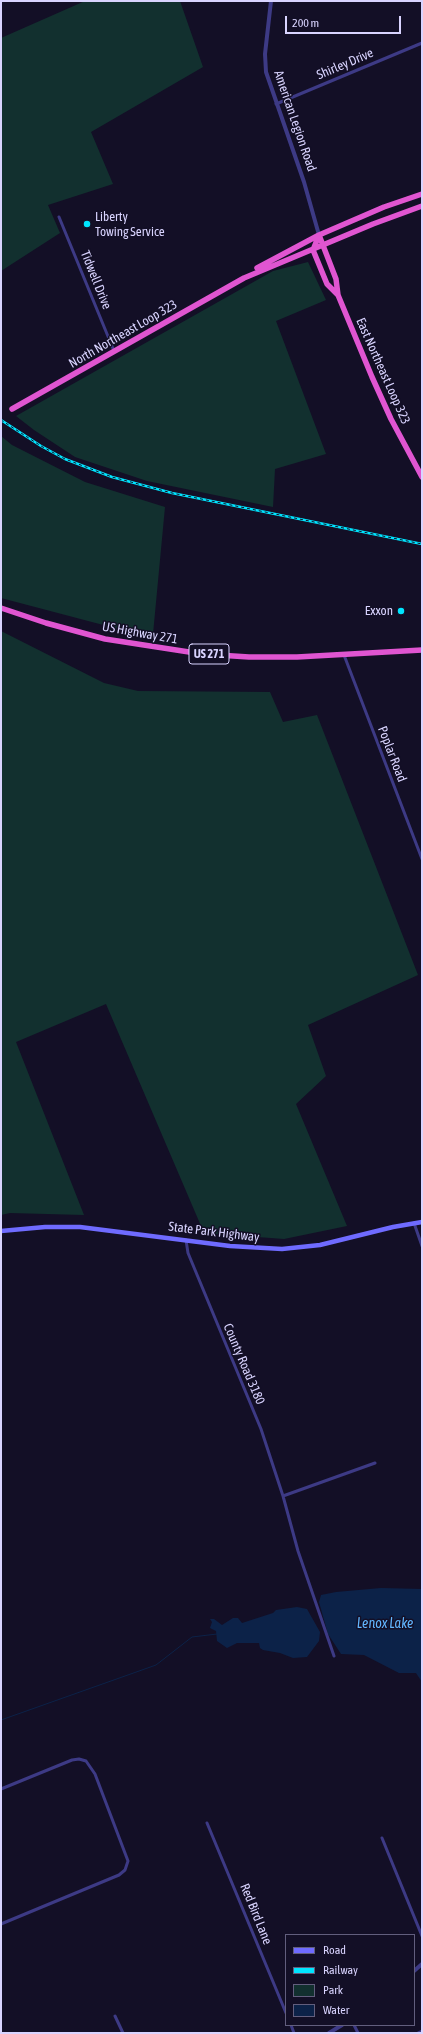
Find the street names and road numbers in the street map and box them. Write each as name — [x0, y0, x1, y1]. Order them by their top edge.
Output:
street label: Shirley Drive — [314, 45, 376, 83]
street label: American Legion Road — [270, 68, 320, 174]
street label: Tidwell Drive — [77, 248, 115, 312]
street label: North Northeast Loop 323 — [66, 297, 180, 371]
street label: East Northeast Loop 323 — [353, 315, 413, 427]
street label: US Highway 271 — [101, 619, 179, 647]
road number: US 271 — [189, 644, 229, 664]
street label: Poplar Road — [374, 724, 410, 784]
street label: State Park Highway — [168, 1219, 260, 1245]
street label: County Road 3180 — [220, 1321, 268, 1407]
street label: Red Bird Lane — [237, 1881, 275, 1947]

